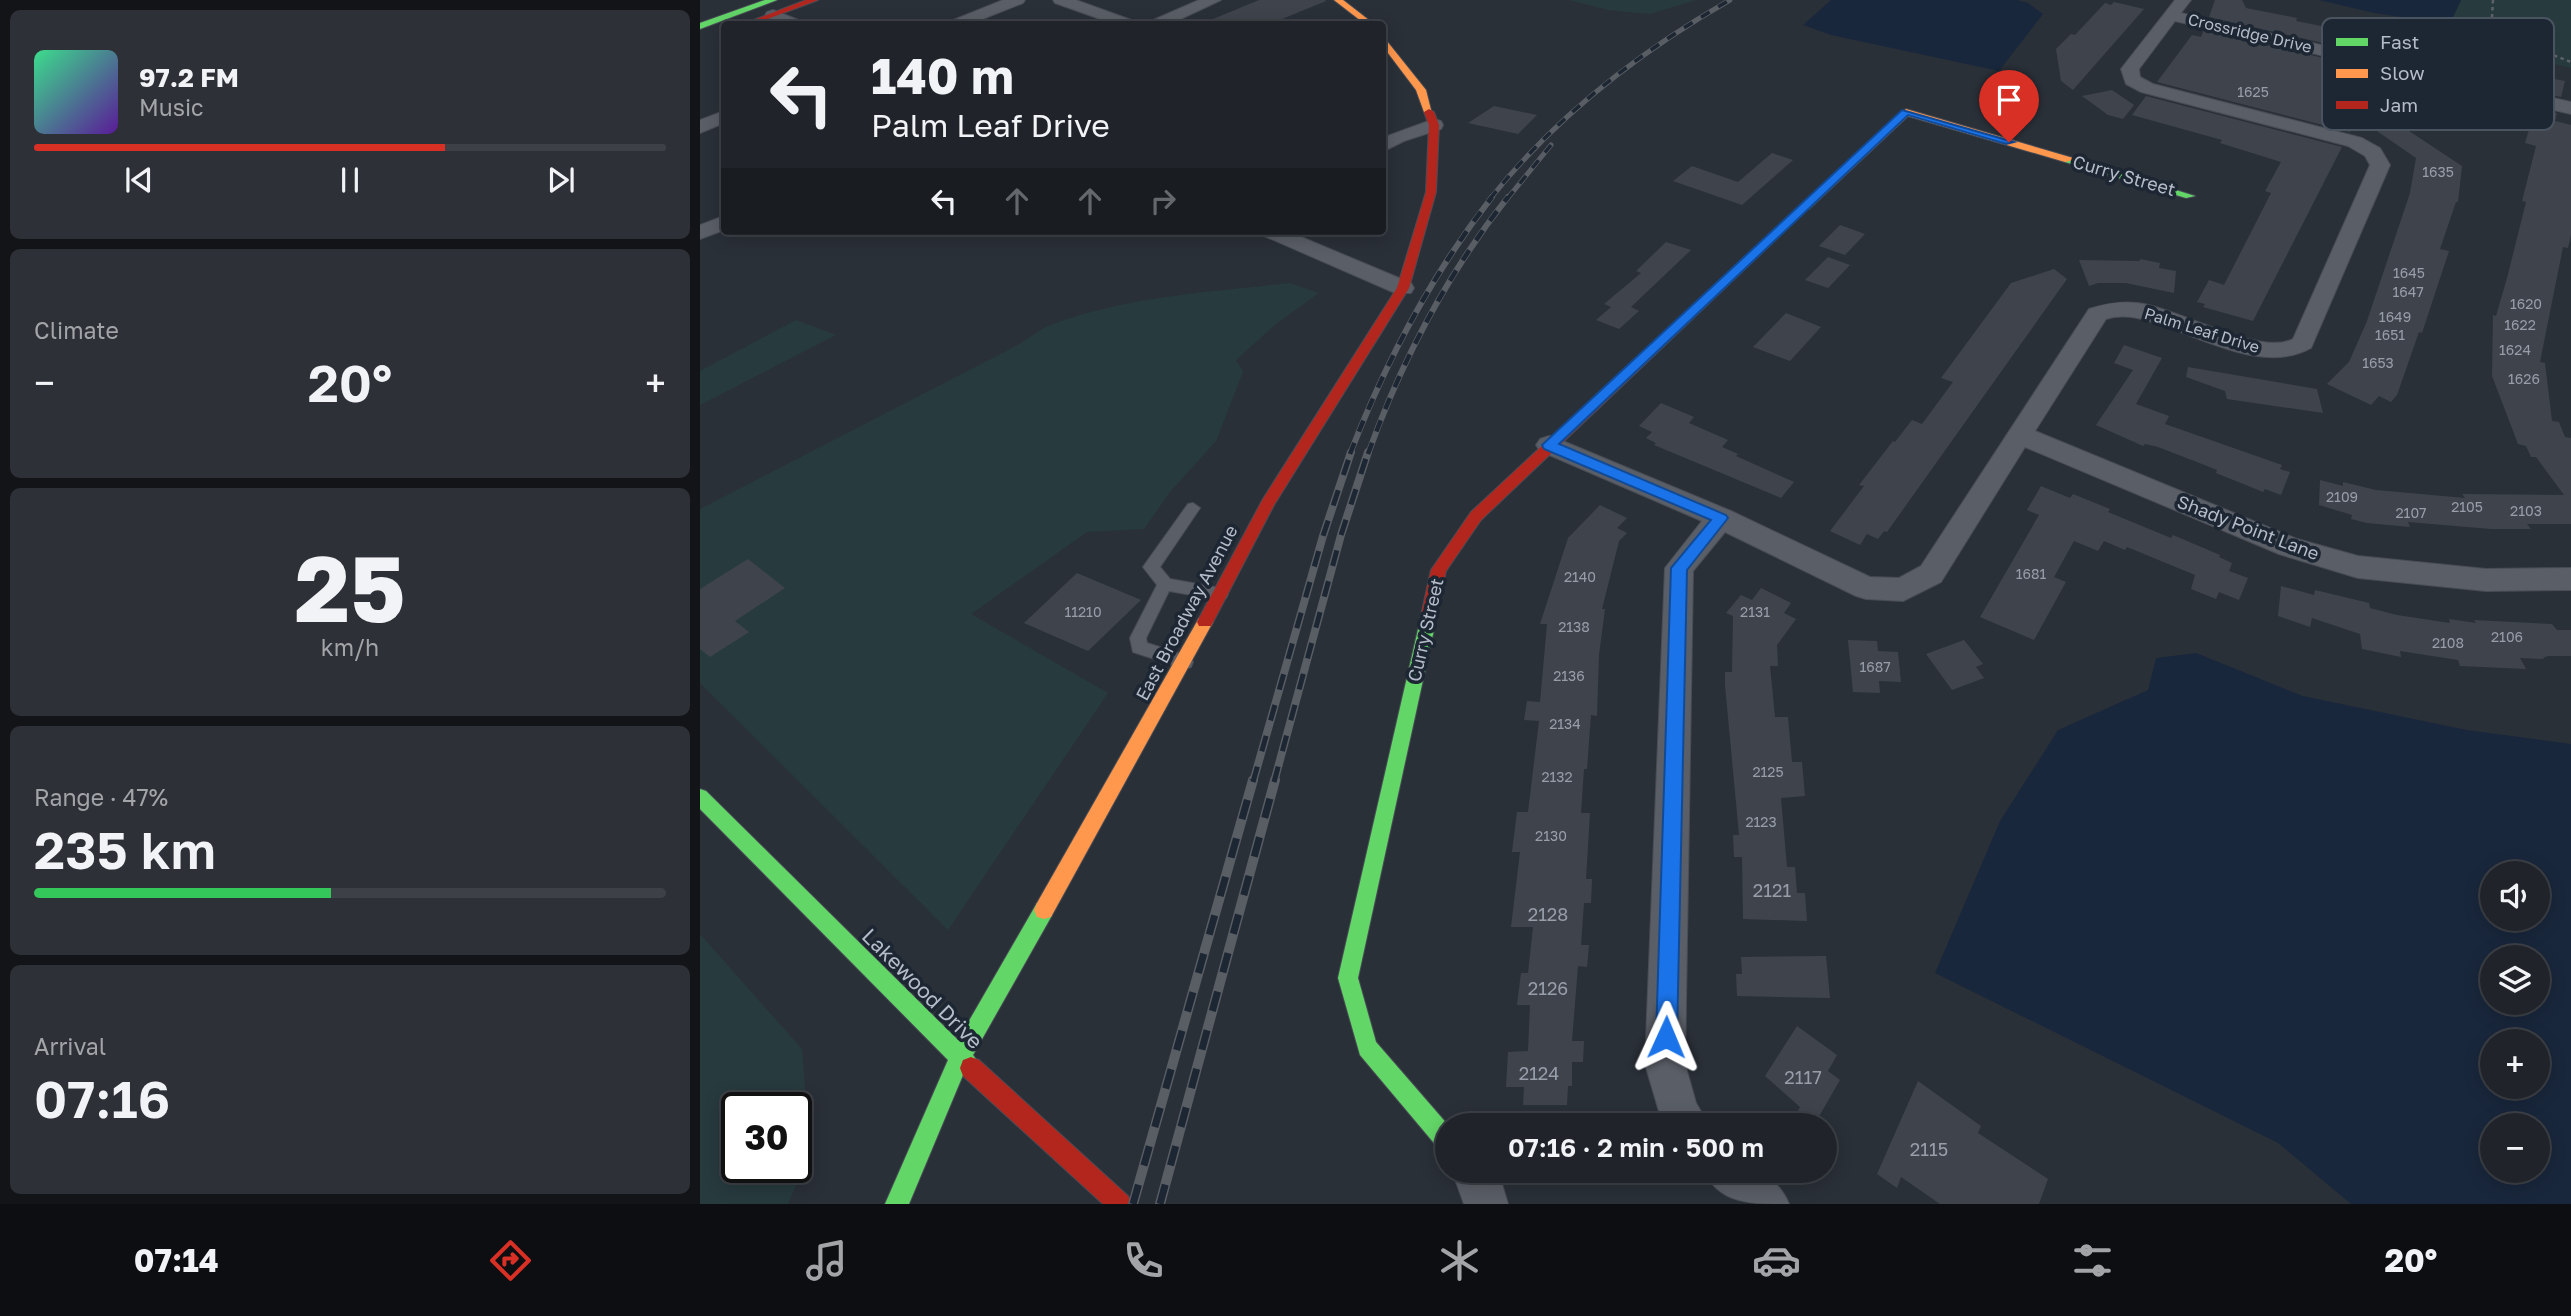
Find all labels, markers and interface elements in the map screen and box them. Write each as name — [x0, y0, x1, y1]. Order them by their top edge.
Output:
street label: Crossridge Drive — [2186, 9, 2314, 57]
legend — [2322, 18, 2554, 130]
text: Fast — [2380, 30, 2419, 53]
text: 140 m — [871, 46, 1014, 105]
icon: left — [756, 49, 847, 140]
text: Slow — [2380, 61, 2425, 84]
text: 97.2 FM — [139, 62, 239, 93]
pin — [1979, 70, 2039, 142]
icon: arrive — [1990, 81, 2028, 119]
house number: 1625 — [2237, 83, 2269, 100]
text: Music — [139, 93, 204, 121]
text: Jam — [2380, 93, 2418, 116]
text: Palm Leaf Drive — [871, 106, 1110, 144]
street label: Curry Street — [2070, 150, 2178, 200]
icon: previous — [120, 161, 158, 199]
icon: pause — [331, 161, 369, 199]
icon: next — [542, 161, 580, 199]
house number: 1635 — [2422, 163, 2454, 180]
icon: left — [925, 182, 963, 220]
icon: ahead — [998, 182, 1036, 220]
icon: ahead — [1071, 182, 1109, 220]
icon: right — [1144, 182, 1182, 220]
house number: 1645 — [2393, 264, 2425, 281]
house number: 1647 — [2392, 283, 2424, 300]
house number: 1620 — [2510, 295, 2542, 312]
street label: Palm Leaf Drive — [2142, 303, 2262, 357]
house number: 1649 — [2379, 308, 2411, 325]
text: Climate — [34, 316, 119, 344]
house number: 1622 — [2504, 316, 2536, 333]
house number: 1651 — [2375, 326, 2405, 343]
house number: 1624 — [2499, 341, 2531, 358]
text: 20° — [308, 351, 392, 413]
house number: 1653 — [2362, 354, 2394, 371]
text: − — [34, 360, 55, 405]
text: + — [645, 360, 666, 405]
house number: 1626 — [2508, 370, 2540, 387]
house number: 2109 — [2326, 488, 2358, 505]
street label: Shady Point Lane — [2174, 490, 2322, 564]
house number: 2105 — [2451, 498, 2483, 515]
house number: 2103 — [2510, 502, 2542, 519]
house number: 2107 — [2395, 504, 2427, 521]
street label: East Broadway Avenue — [1131, 521, 1242, 704]
text: 25 — [294, 533, 406, 642]
house number: 1681 — [2016, 565, 2047, 582]
house number: 2140 — [1564, 568, 1596, 585]
street label: Curry Street — [1402, 576, 1448, 684]
house number: 11210 — [1064, 603, 1102, 620]
house number: 2131 — [1740, 603, 1770, 620]
house number: 2138 — [1558, 618, 1590, 635]
house number: 2106 — [2491, 628, 2523, 645]
text: km/h — [321, 633, 379, 661]
house number: 2108 — [2432, 634, 2464, 651]
house number: 1687 — [1859, 658, 1891, 675]
house number: 2136 — [1553, 667, 1585, 684]
house number: 2134 — [1549, 715, 1581, 732]
house number: 2125 — [1752, 763, 1784, 780]
house number: 2132 — [1541, 768, 1573, 785]
text: Range · 47% — [34, 783, 168, 811]
house number: 2123 — [1745, 813, 1777, 830]
text: 235 km — [34, 818, 216, 880]
house number: 2130 — [1535, 827, 1567, 844]
map controls — [2480, 861, 2550, 1183]
button: sound — [2480, 861, 2550, 931]
house number: 2121 — [1753, 879, 1791, 901]
house number: 2128 — [1528, 903, 1568, 925]
street label: Lakewood Drive — [857, 923, 988, 1054]
button: layers — [2480, 945, 2550, 1015]
house number: 2126 — [1528, 977, 1568, 999]
position arrow — [1629, 1000, 1703, 1074]
button: + — [2480, 1029, 2550, 1099]
text: Arrival — [34, 1032, 106, 1060]
house number: 2124 — [1519, 1062, 1559, 1084]
house number: 2117 — [1784, 1066, 1822, 1088]
text: 07:16 — [34, 1067, 170, 1129]
speed limit sign: 30 — [721, 1092, 812, 1183]
button: − — [2480, 1113, 2550, 1183]
text: 07:16 · 2 min · 500 m — [1508, 1132, 1764, 1163]
house number: 2115 — [1910, 1138, 1948, 1160]
icon: directions — [486, 1236, 535, 1285]
icon: music — [802, 1236, 851, 1285]
icon: phone — [1119, 1236, 1168, 1285]
icon: climate — [1435, 1236, 1484, 1285]
icon: car — [1752, 1236, 1801, 1285]
icon: filters — [2068, 1236, 2117, 1285]
text: 07:14 — [134, 1241, 219, 1279]
text: 20° — [2384, 1241, 2437, 1279]

